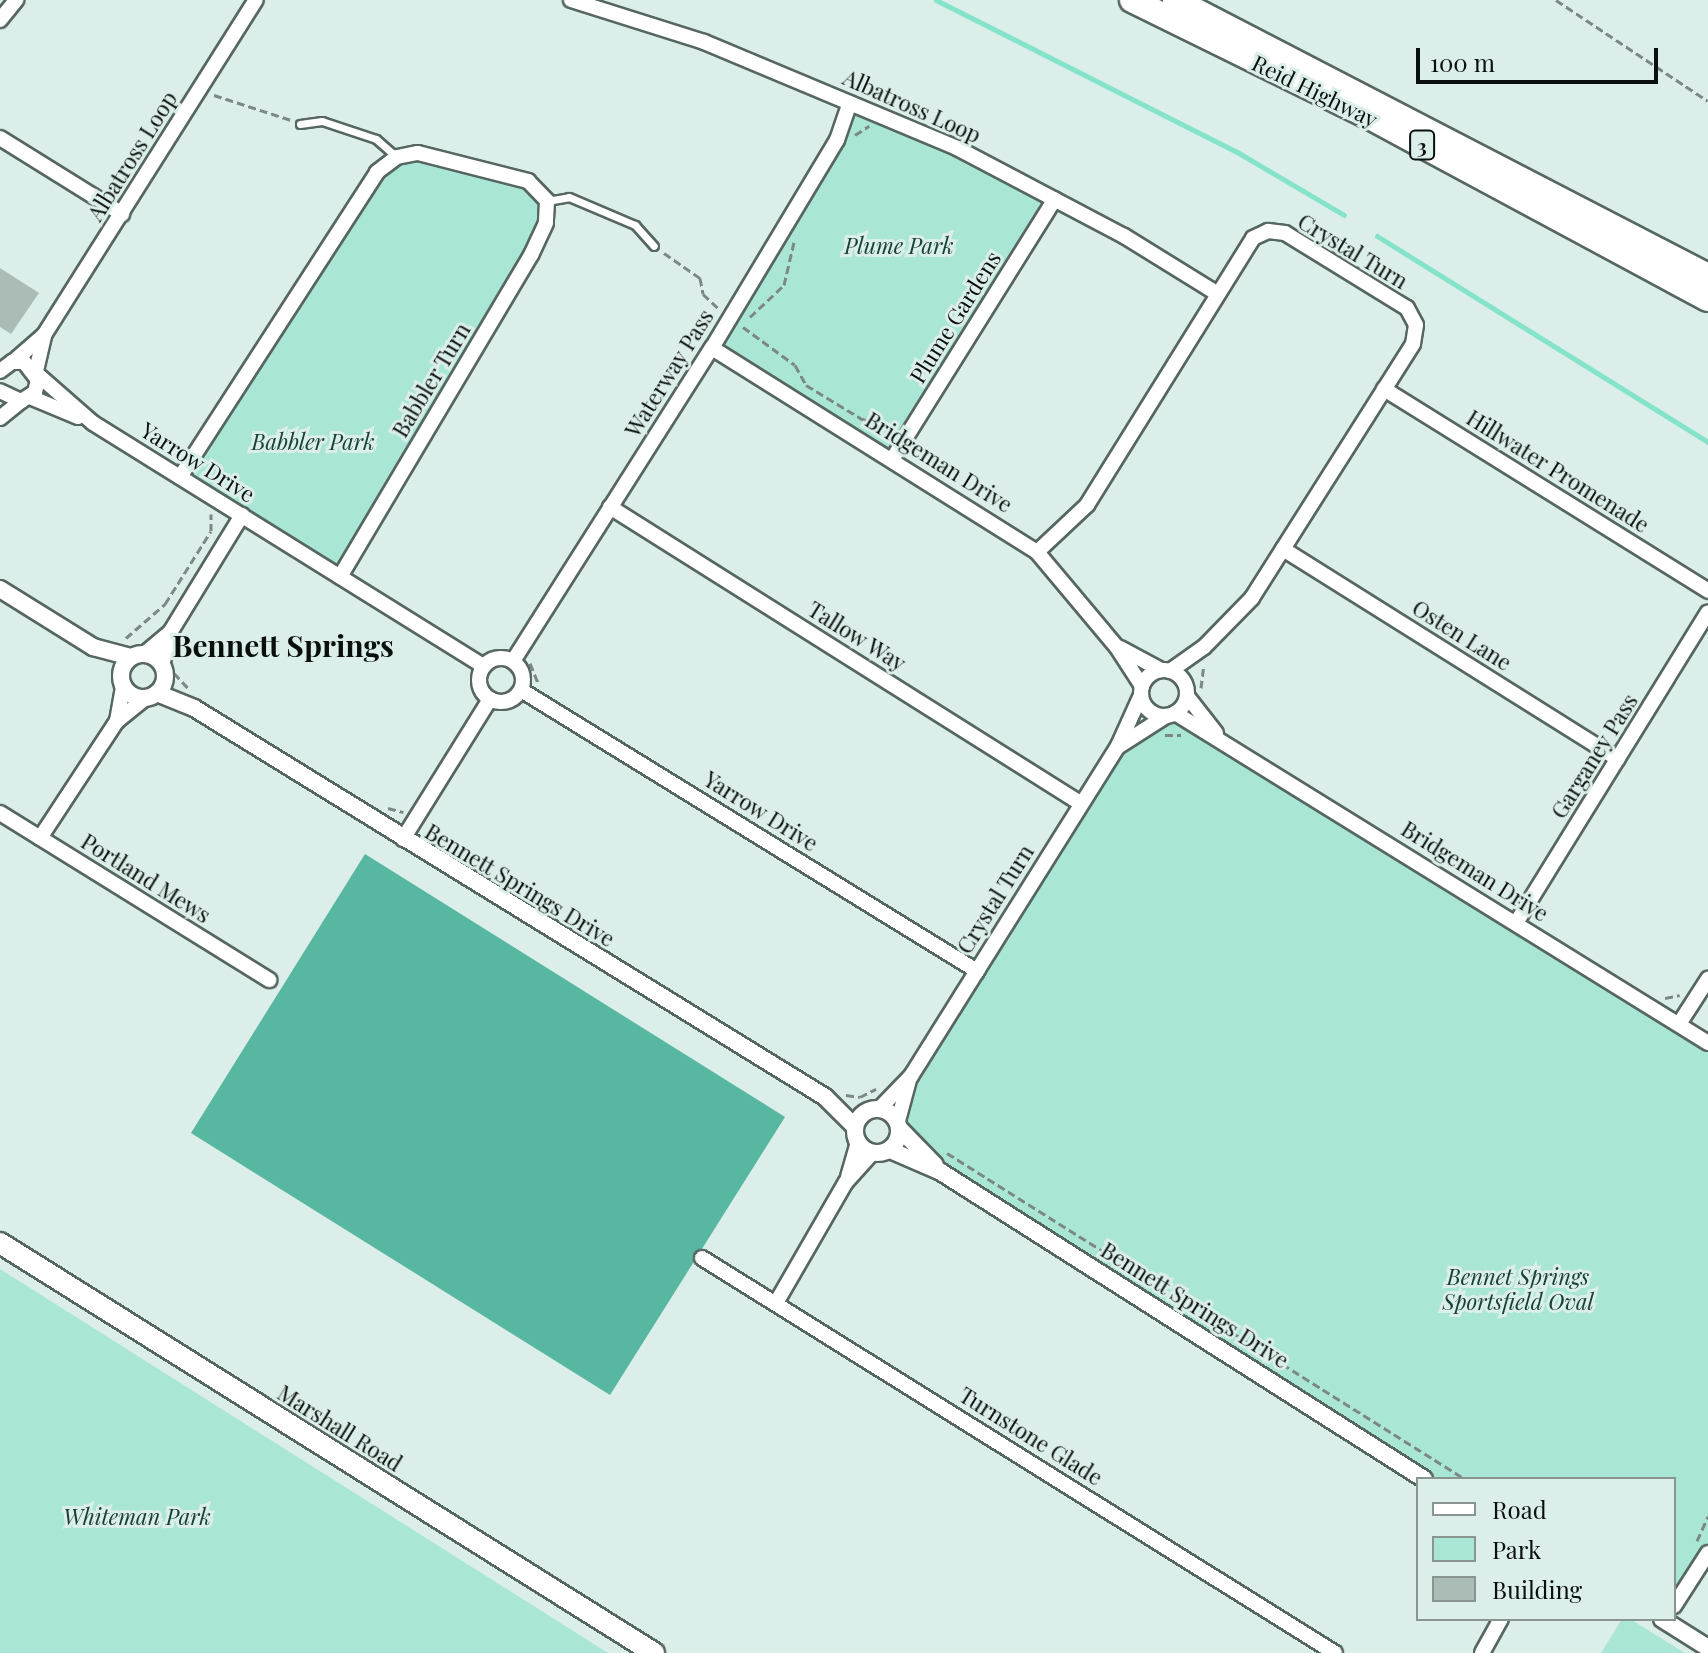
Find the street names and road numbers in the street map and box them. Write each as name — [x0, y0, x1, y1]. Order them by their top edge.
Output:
street label: Reid Highway — [1248, 49, 1382, 133]
street label: Albatross Loop — [839, 64, 985, 148]
street label: Albatross Loop — [82, 86, 182, 226]
road number: 3 — [1408, 129, 1436, 161]
street label: Crystal Turn — [1293, 208, 1413, 294]
street label: Plume Gardens — [904, 246, 1006, 388]
street label: Waterway Pass — [619, 304, 719, 442]
street label: Babbler Turn — [386, 318, 476, 442]
street label: Hillwater Promenade — [1462, 404, 1654, 538]
street label: Bridgeman Drive — [861, 406, 1017, 518]
street label: Yarrow Drive — [136, 416, 260, 508]
street label: Osten Lane — [1408, 594, 1516, 676]
street label: Tallow Way — [803, 595, 911, 677]
street label: Garganey Pass — [1545, 689, 1643, 823]
street label: Yarrow Drive — [699, 765, 823, 857]
street label: Bridgeman Drive — [1397, 815, 1553, 927]
street label: Bennett Springs Drive — [420, 818, 620, 952]
street label: Portland Mews — [77, 828, 215, 928]
street label: Crystal Turn — [951, 839, 1039, 959]
street label: Bennett Springs Drive — [1096, 1236, 1294, 1374]
street label: Marshall Road — [273, 1379, 407, 1477]
street label: Turnstone Glade — [955, 1381, 1107, 1491]

